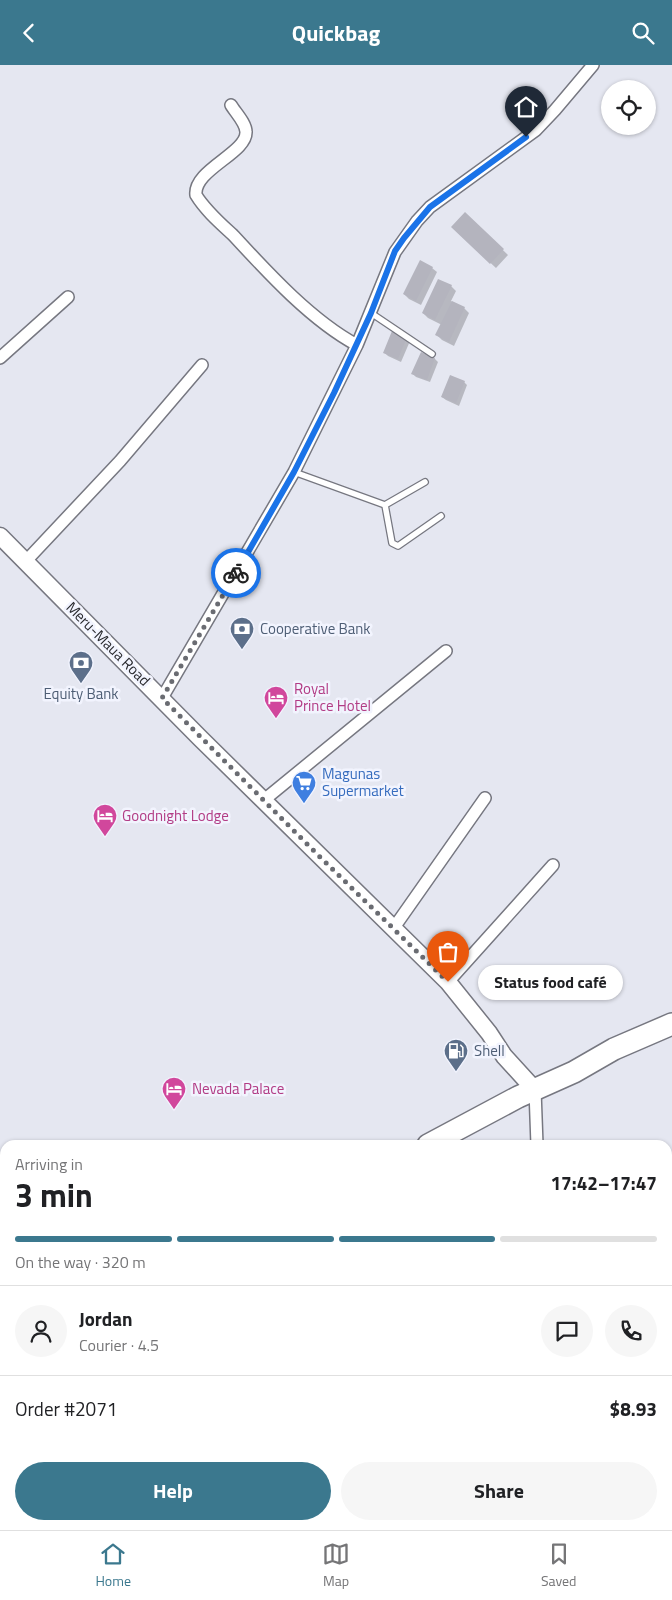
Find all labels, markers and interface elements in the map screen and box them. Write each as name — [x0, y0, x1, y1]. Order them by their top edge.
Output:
text: Quickbag — [292, 16, 380, 50]
icon: back — [15, 19, 43, 47]
icon: search — [629, 19, 657, 47]
map controls — [601, 80, 656, 135]
button: locate — [601, 80, 656, 135]
pin — [505, 86, 547, 137]
icon: home — [512, 93, 540, 121]
courier — [211, 548, 261, 598]
icon: bike — [222, 559, 250, 587]
street label: Meru-Maua Road — [61, 596, 156, 691]
bank icon: Cooperative Bank — [229, 616, 255, 650]
place label: Cooperative Bank — [260, 617, 371, 640]
bank icon: Equity Bank — [68, 650, 94, 684]
place label: Royal Prince Hotel — [294, 677, 371, 717]
place label: Equity Bank — [43, 682, 119, 705]
hotel icon: Royal Prince Hotel — [263, 685, 289, 719]
place label: Magunas Supermarket — [322, 762, 405, 802]
supermarket icon: Magunas Supermarket — [291, 770, 317, 804]
hotel icon: Goodnight Lodge — [92, 803, 118, 837]
place label: Goodnight Lodge — [122, 804, 229, 827]
pin — [427, 931, 469, 982]
icon: bag — [434, 938, 462, 966]
callout: Status food café — [478, 965, 623, 999]
text: Status food café — [494, 970, 607, 994]
fuel station icon: Shell — [443, 1038, 469, 1072]
place label: Shell — [474, 1039, 505, 1062]
hotel icon: Nevada Palace — [161, 1076, 187, 1110]
place label: Nevada Palace — [192, 1077, 284, 1100]
text: Arriving in — [15, 1152, 83, 1176]
text: 17:42–17:47 — [550, 1168, 657, 1197]
text: 3 min — [15, 1171, 93, 1219]
text: On the way · 320 m — [15, 1250, 146, 1274]
text: Jordan — [79, 1304, 132, 1333]
button: person — [15, 1305, 67, 1357]
button: chat — [541, 1305, 593, 1357]
button: phone — [605, 1305, 657, 1357]
text: Courier · 4.5 — [79, 1333, 159, 1357]
text: Order #2071 — [15, 1394, 117, 1423]
text: $8.93 — [610, 1394, 657, 1423]
button: Help — [15, 1462, 331, 1520]
button: Share — [341, 1462, 657, 1520]
tab: Home — [95, 1540, 131, 1591]
tab: Map — [322, 1540, 350, 1591]
tab: Saved — [541, 1540, 577, 1591]

